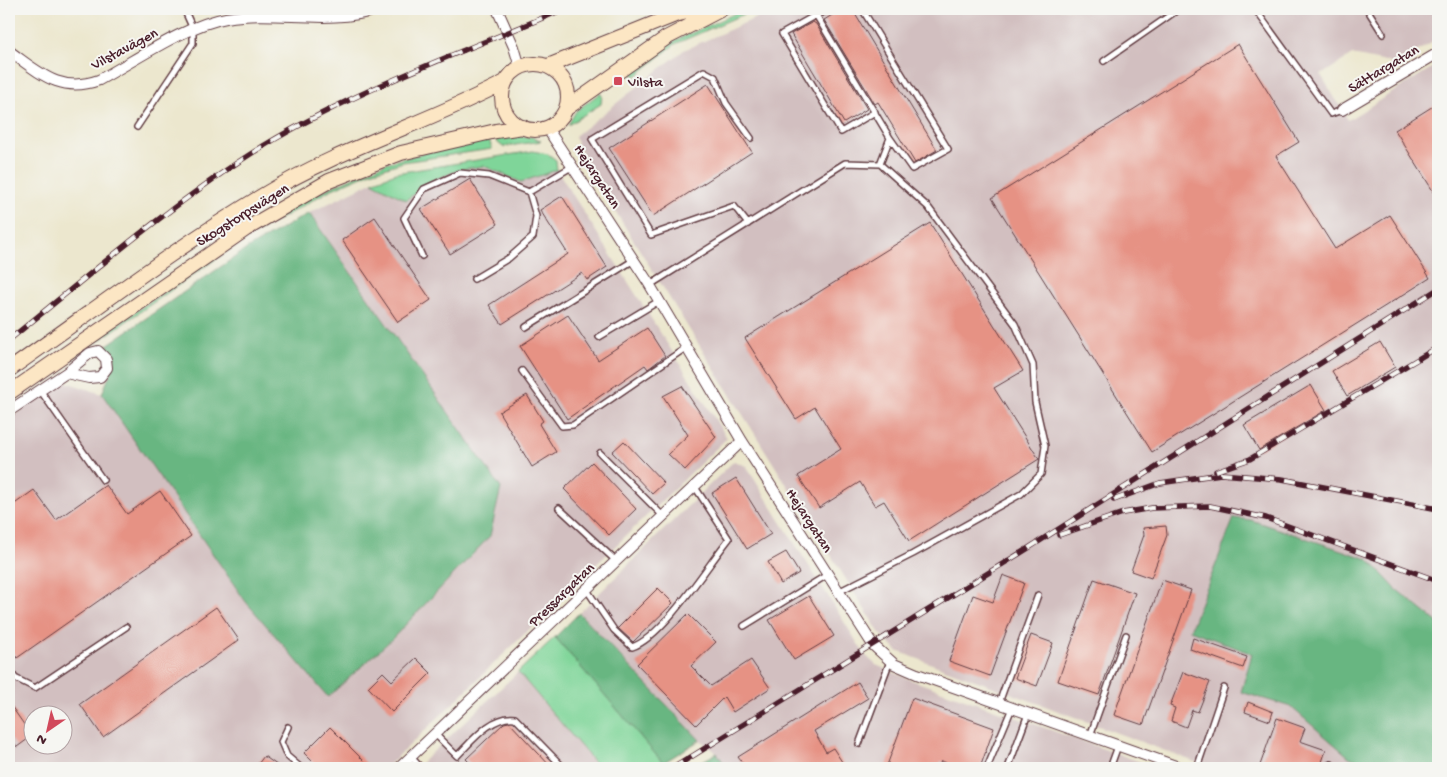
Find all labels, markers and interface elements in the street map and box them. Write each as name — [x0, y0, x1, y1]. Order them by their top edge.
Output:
street label: Vilstavägen — [88, 25, 161, 75]
street label: Sättargatan — [1345, 41, 1423, 98]
place label: Vilsta — [627, 74, 664, 92]
marker: Vilsta — [612, 75, 624, 87]
street label: Hejargatan — [569, 142, 624, 212]
street label: Skogstorpsvägen — [193, 180, 293, 251]
street label: Hejargatan — [781, 486, 836, 556]
street label: Pressargatan — [525, 560, 599, 632]
north arrow — [22, 704, 72, 754]
text: N — [34, 729, 51, 748]

